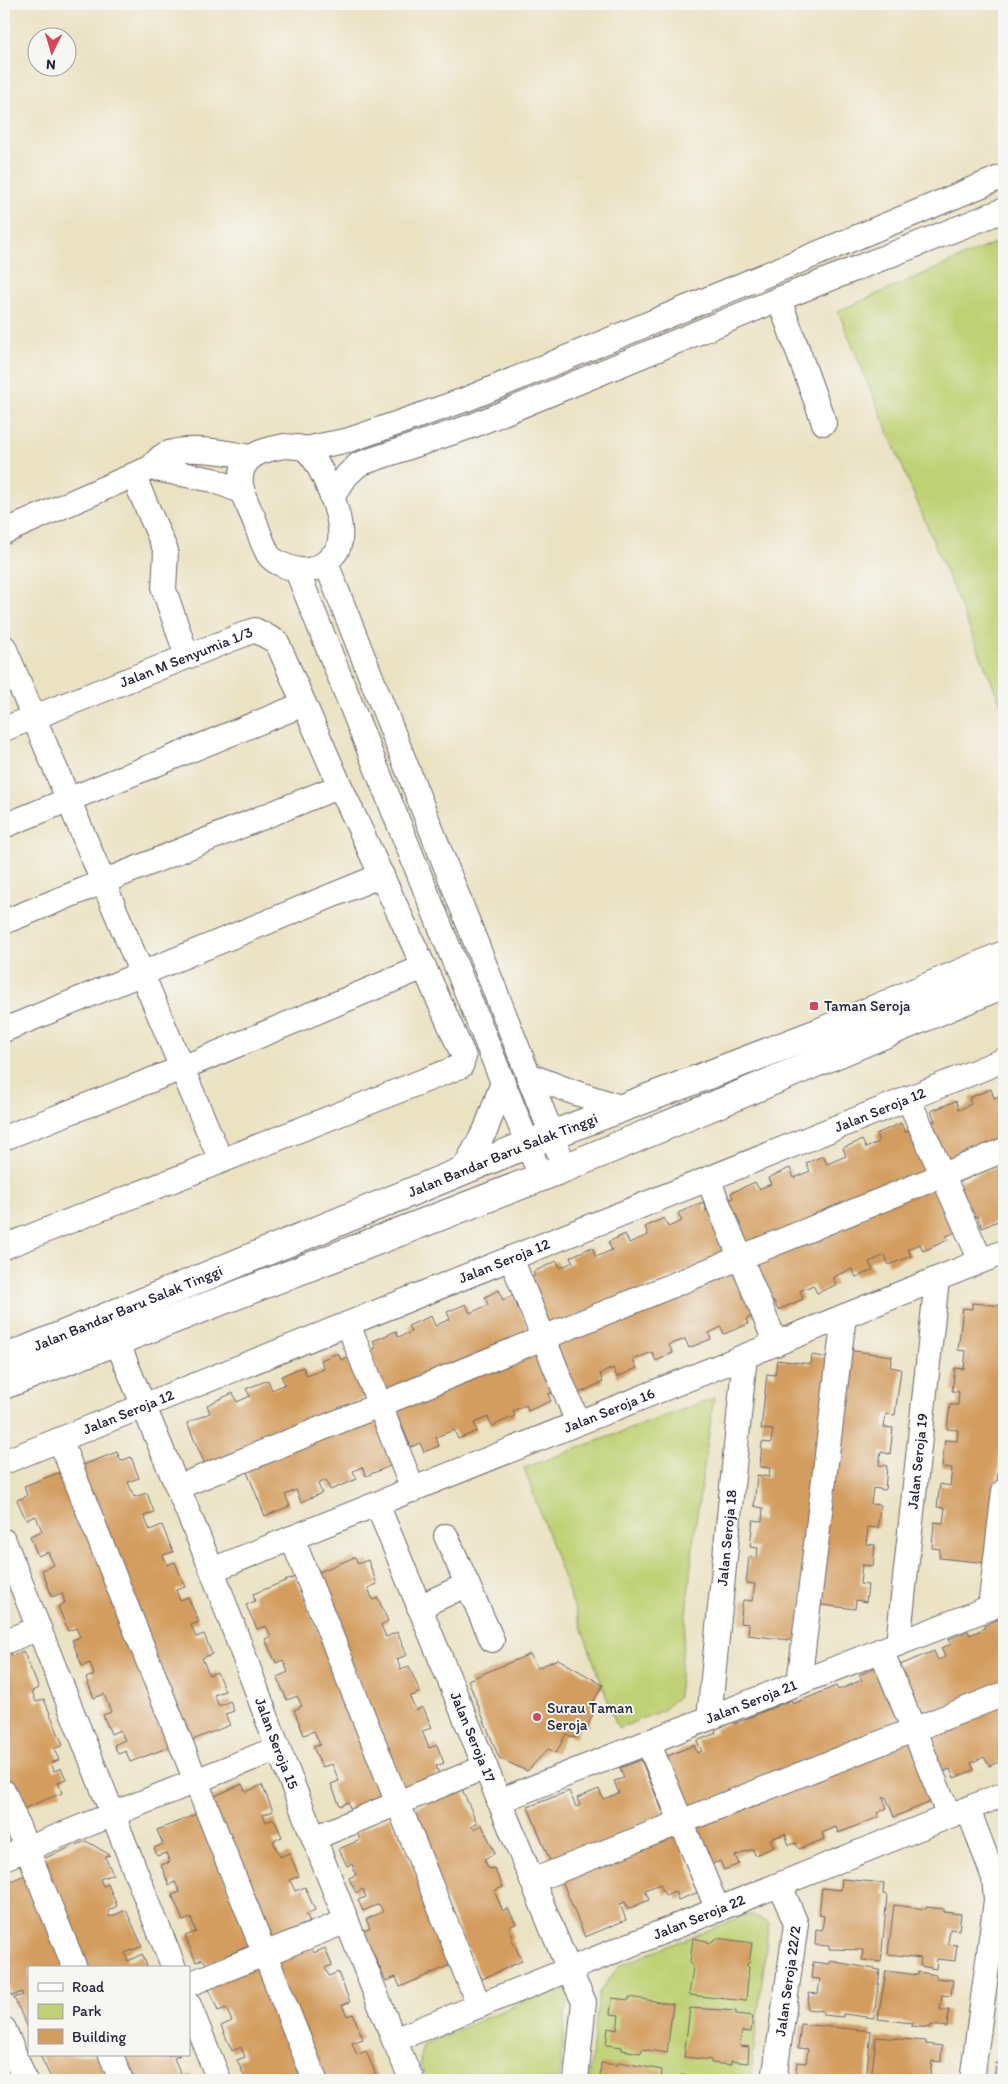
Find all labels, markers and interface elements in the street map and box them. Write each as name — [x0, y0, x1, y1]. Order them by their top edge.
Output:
north arrow — [28, 28, 78, 78]
text: N — [45, 56, 56, 73]
street label: Jalan M Senyumia 1/3 — [117, 623, 255, 691]
place label: Taman Seroja — [824, 997, 911, 1015]
marker: Taman Seroja — [808, 1000, 820, 1012]
street label: Jalan Seroja 12 — [832, 1083, 928, 1136]
street label: Jalan Bandar Baru Salak Tinggi — [406, 1109, 600, 1201]
street label: Jalan Seroja 12 — [456, 1235, 552, 1287]
street label: Jalan Bandar Baru Salak Tinggi — [31, 1261, 225, 1355]
street label: Jalan Seroja 16 — [561, 1384, 657, 1437]
street label: Jalan Seroja 12 — [80, 1386, 177, 1438]
street label: Jalan Seroja 19 — [903, 1412, 932, 1510]
street label: Jalan Seroja 18 — [713, 1489, 741, 1587]
street label: Jalan Seroja 21 — [703, 1676, 799, 1728]
street label: Jalan Seroja 17 — [446, 1689, 500, 1785]
street label: Jalan Seroja 15 — [251, 1695, 302, 1792]
place label: Surau Taman Seroja — [547, 1699, 633, 1734]
marker: Surau Taman Seroja — [531, 1711, 543, 1723]
street label: Jalan Seroja 22 — [651, 1890, 748, 1944]
street label: Jalan Seroja 22/2 — [771, 1924, 805, 2038]
legend — [28, 1966, 190, 2056]
text: Road — [72, 1978, 105, 1996]
text: Park — [72, 2002, 102, 2020]
text: Building — [72, 2028, 126, 2046]

